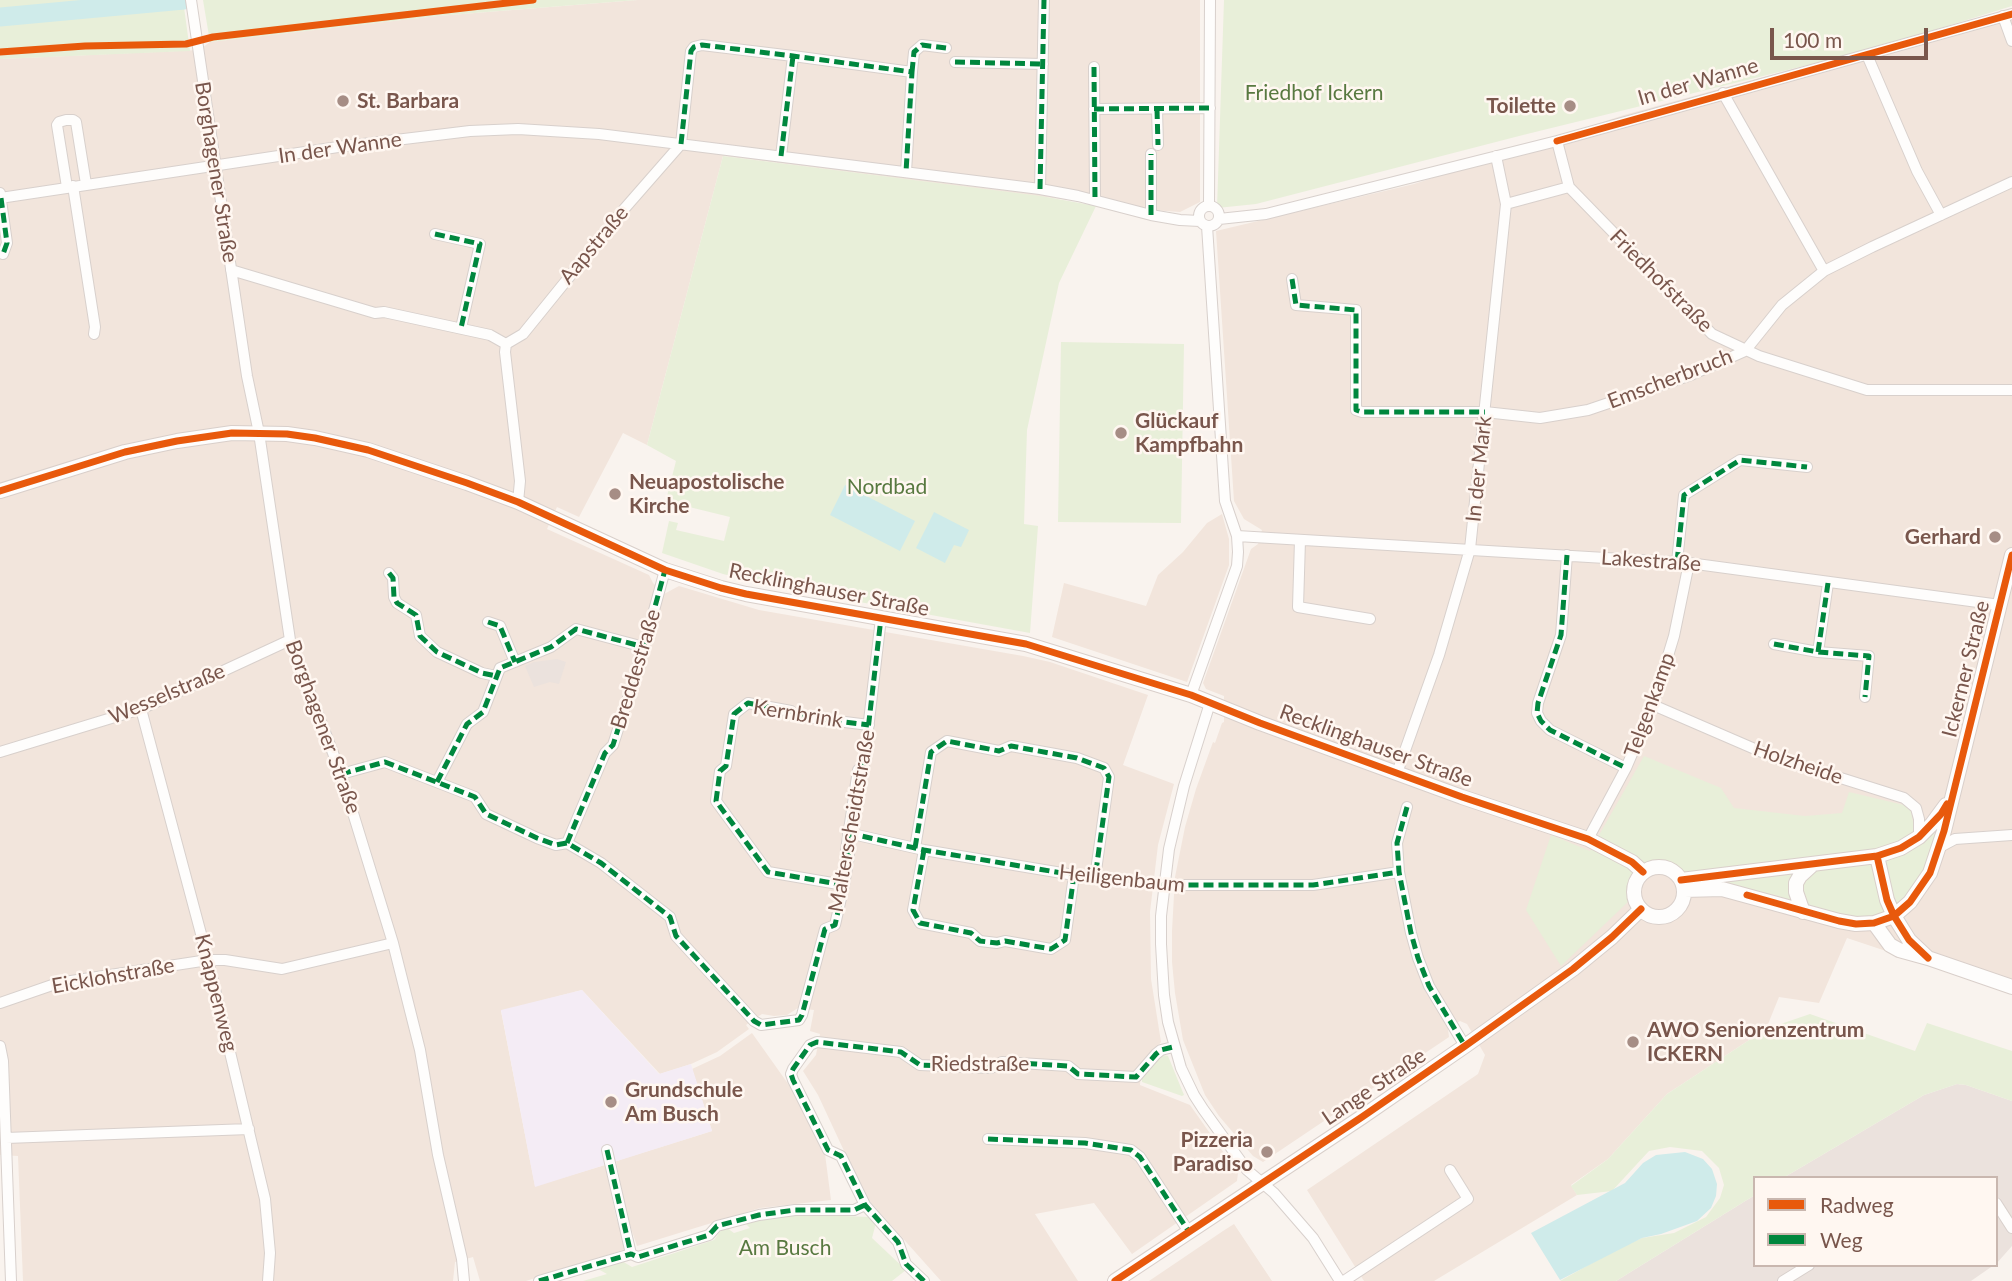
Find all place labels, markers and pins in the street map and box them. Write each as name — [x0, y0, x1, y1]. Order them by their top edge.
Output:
place label: St. Barbara — [357, 88, 459, 114]
marker: St. Barbara — [335, 93, 351, 109]
place label: Toilette — [1486, 93, 1556, 119]
marker: Toilette — [1562, 98, 1578, 114]
place label: Glückauf Kampfbahn — [1135, 408, 1243, 458]
marker: Glückauf Kampfbahn — [1113, 425, 1129, 441]
place label: Neuapostolische Kirche — [629, 469, 785, 519]
marker: Neuapostolische Kirche — [607, 486, 623, 502]
place label: Gerhard — [1905, 524, 1981, 550]
marker: Gerhard — [1987, 529, 2003, 545]
place label: AWO Seniorenzentrum ICKERN — [1647, 1017, 1864, 1067]
marker: AWO Seniorenzentrum ICKERN — [1625, 1034, 1641, 1050]
place label: Grundschule Am Busch — [625, 1077, 743, 1127]
marker: Grundschule Am Busch — [603, 1094, 619, 1110]
place label: Pizzeria Paradiso — [1173, 1127, 1253, 1177]
marker: Pizzeria Paradiso — [1259, 1144, 1275, 1160]

